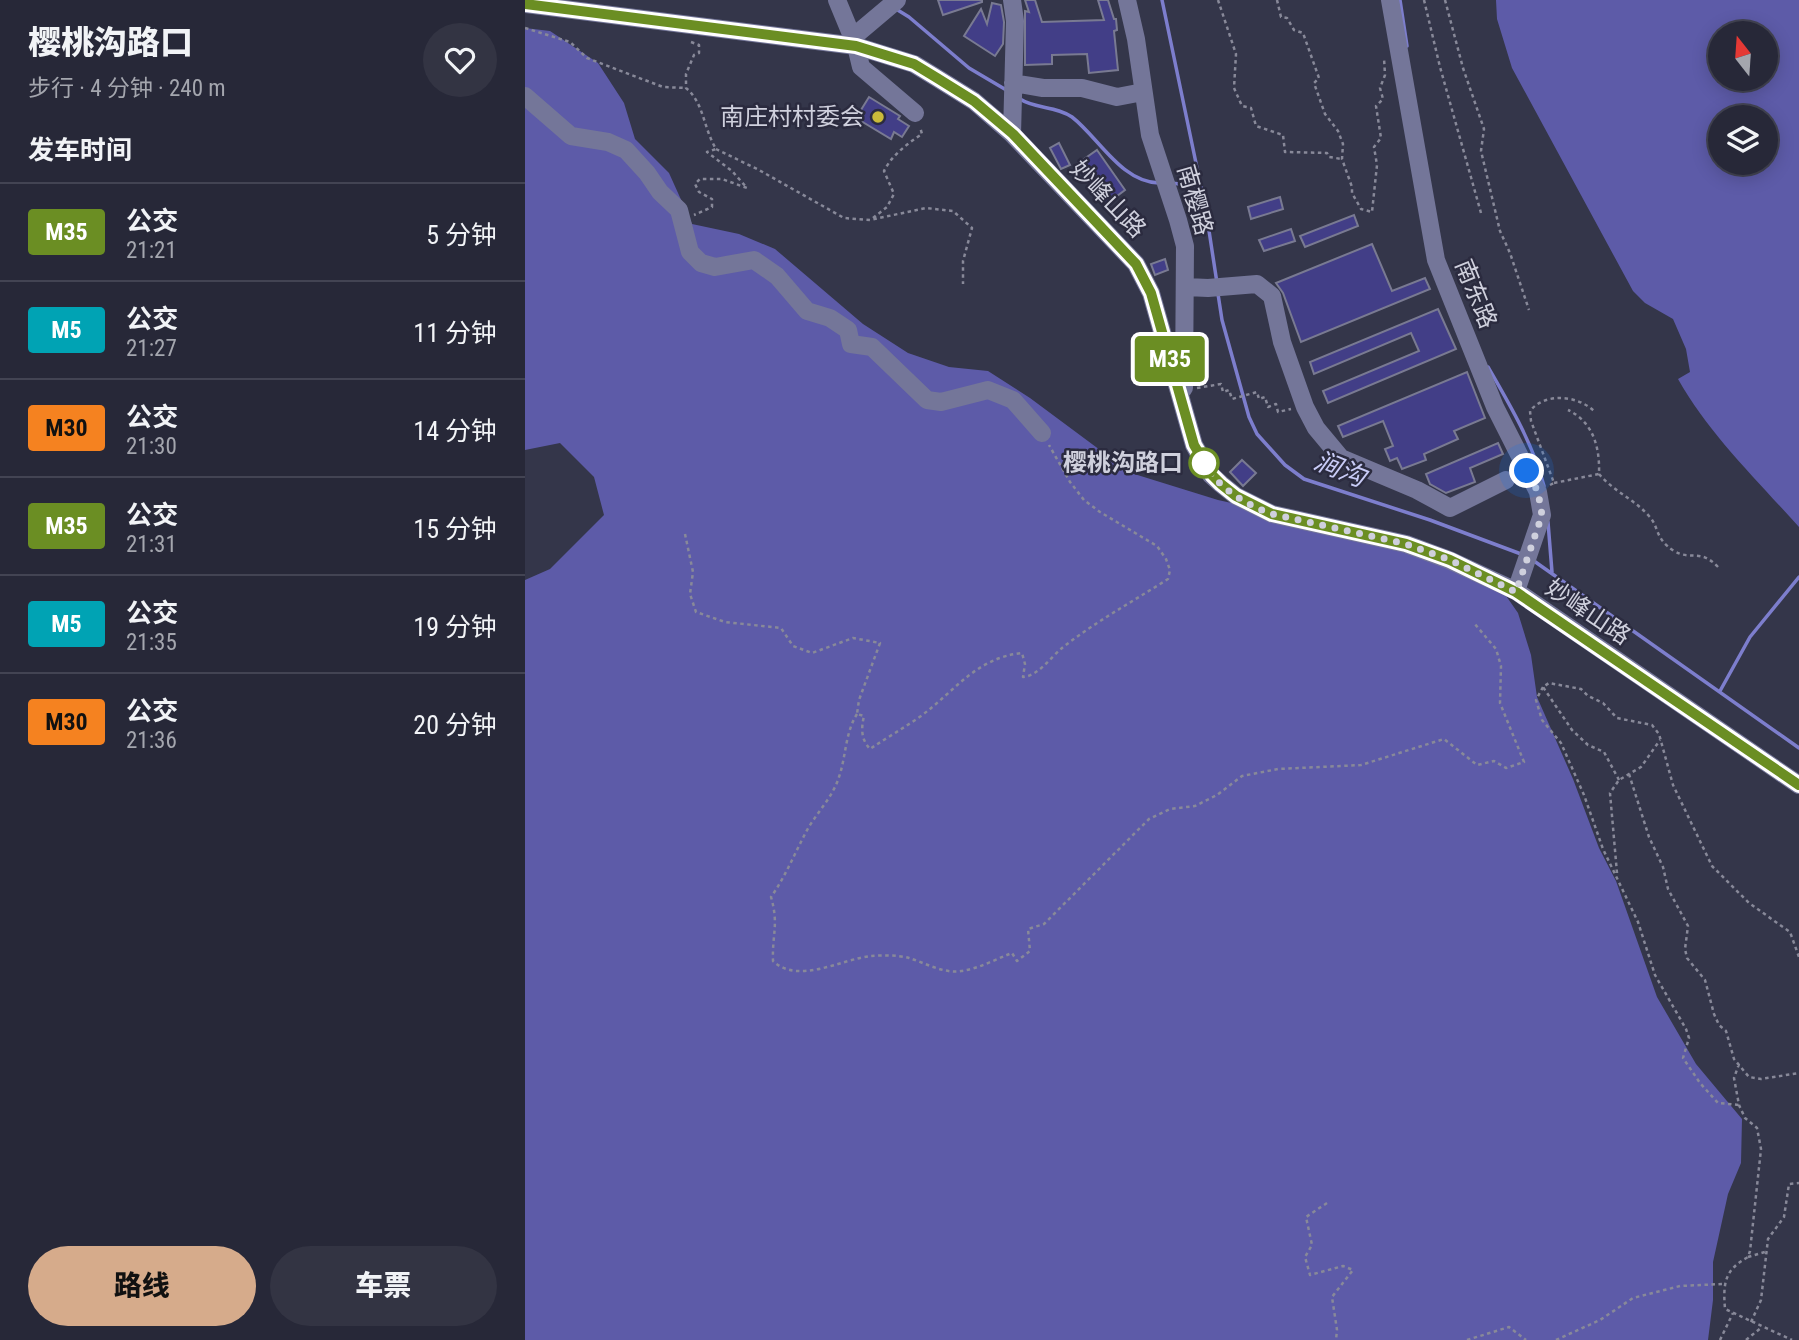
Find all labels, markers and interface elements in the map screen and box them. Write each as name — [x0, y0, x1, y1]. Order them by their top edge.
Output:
north arrow — [1708, 21, 1778, 91]
map controls — [1708, 21, 1778, 175]
text: 樱桃沟路口 — [28, 23, 193, 62]
button: heart — [423, 23, 497, 97]
text: 步行 · 4 分钟 · 240 m — [28, 75, 226, 102]
place label: 南庄村村委会 — [720, 103, 864, 131]
button: layers — [1708, 105, 1778, 175]
marker: 南庄村村委会 — [870, 109, 886, 125]
text: 发车时间 — [28, 135, 132, 165]
street label: 妙峰山路 — [1065, 155, 1151, 243]
street label: 南樱路 — [1172, 162, 1218, 238]
text: 公交 — [126, 206, 178, 236]
text: M35 — [45, 218, 88, 246]
text: 5 分钟 — [426, 220, 497, 250]
text: 21:21 — [126, 237, 177, 264]
street label: 南东路 — [1450, 255, 1502, 333]
text: 公交 — [126, 304, 178, 334]
text: M5 — [51, 316, 82, 344]
text: 11 分钟 — [413, 318, 497, 348]
text: 21:27 — [126, 335, 177, 362]
line badge: M35 — [1130, 336, 1210, 382]
text: M35 — [1149, 345, 1191, 373]
text: 公交 — [126, 402, 178, 432]
text: M30 — [45, 414, 88, 442]
text: 14 分钟 — [413, 416, 497, 446]
text: 21:30 — [126, 433, 177, 460]
water label: 涧沟 — [1310, 445, 1373, 494]
marker: 樱桃沟路口 — [1189, 448, 1219, 478]
place label: 樱桃沟路口 — [1063, 449, 1183, 477]
your location — [1509, 453, 1544, 488]
text: 公交 — [126, 500, 178, 530]
text: M35 — [45, 512, 88, 540]
text: 15 分钟 — [413, 514, 497, 544]
text: 21:31 — [126, 531, 177, 558]
street label: 妙峰山路 — [1540, 574, 1636, 650]
text: 公交 — [126, 598, 178, 628]
text: M5 — [51, 610, 82, 638]
text: 19 分钟 — [413, 612, 497, 642]
text: 21:35 — [126, 629, 177, 656]
text: 公交 — [126, 696, 178, 726]
text: M30 — [45, 708, 88, 736]
text: 20 分钟 — [413, 710, 497, 740]
text: 21:36 — [126, 727, 177, 754]
button: 路线 — [28, 1246, 256, 1326]
button: 车票 — [270, 1246, 497, 1326]

